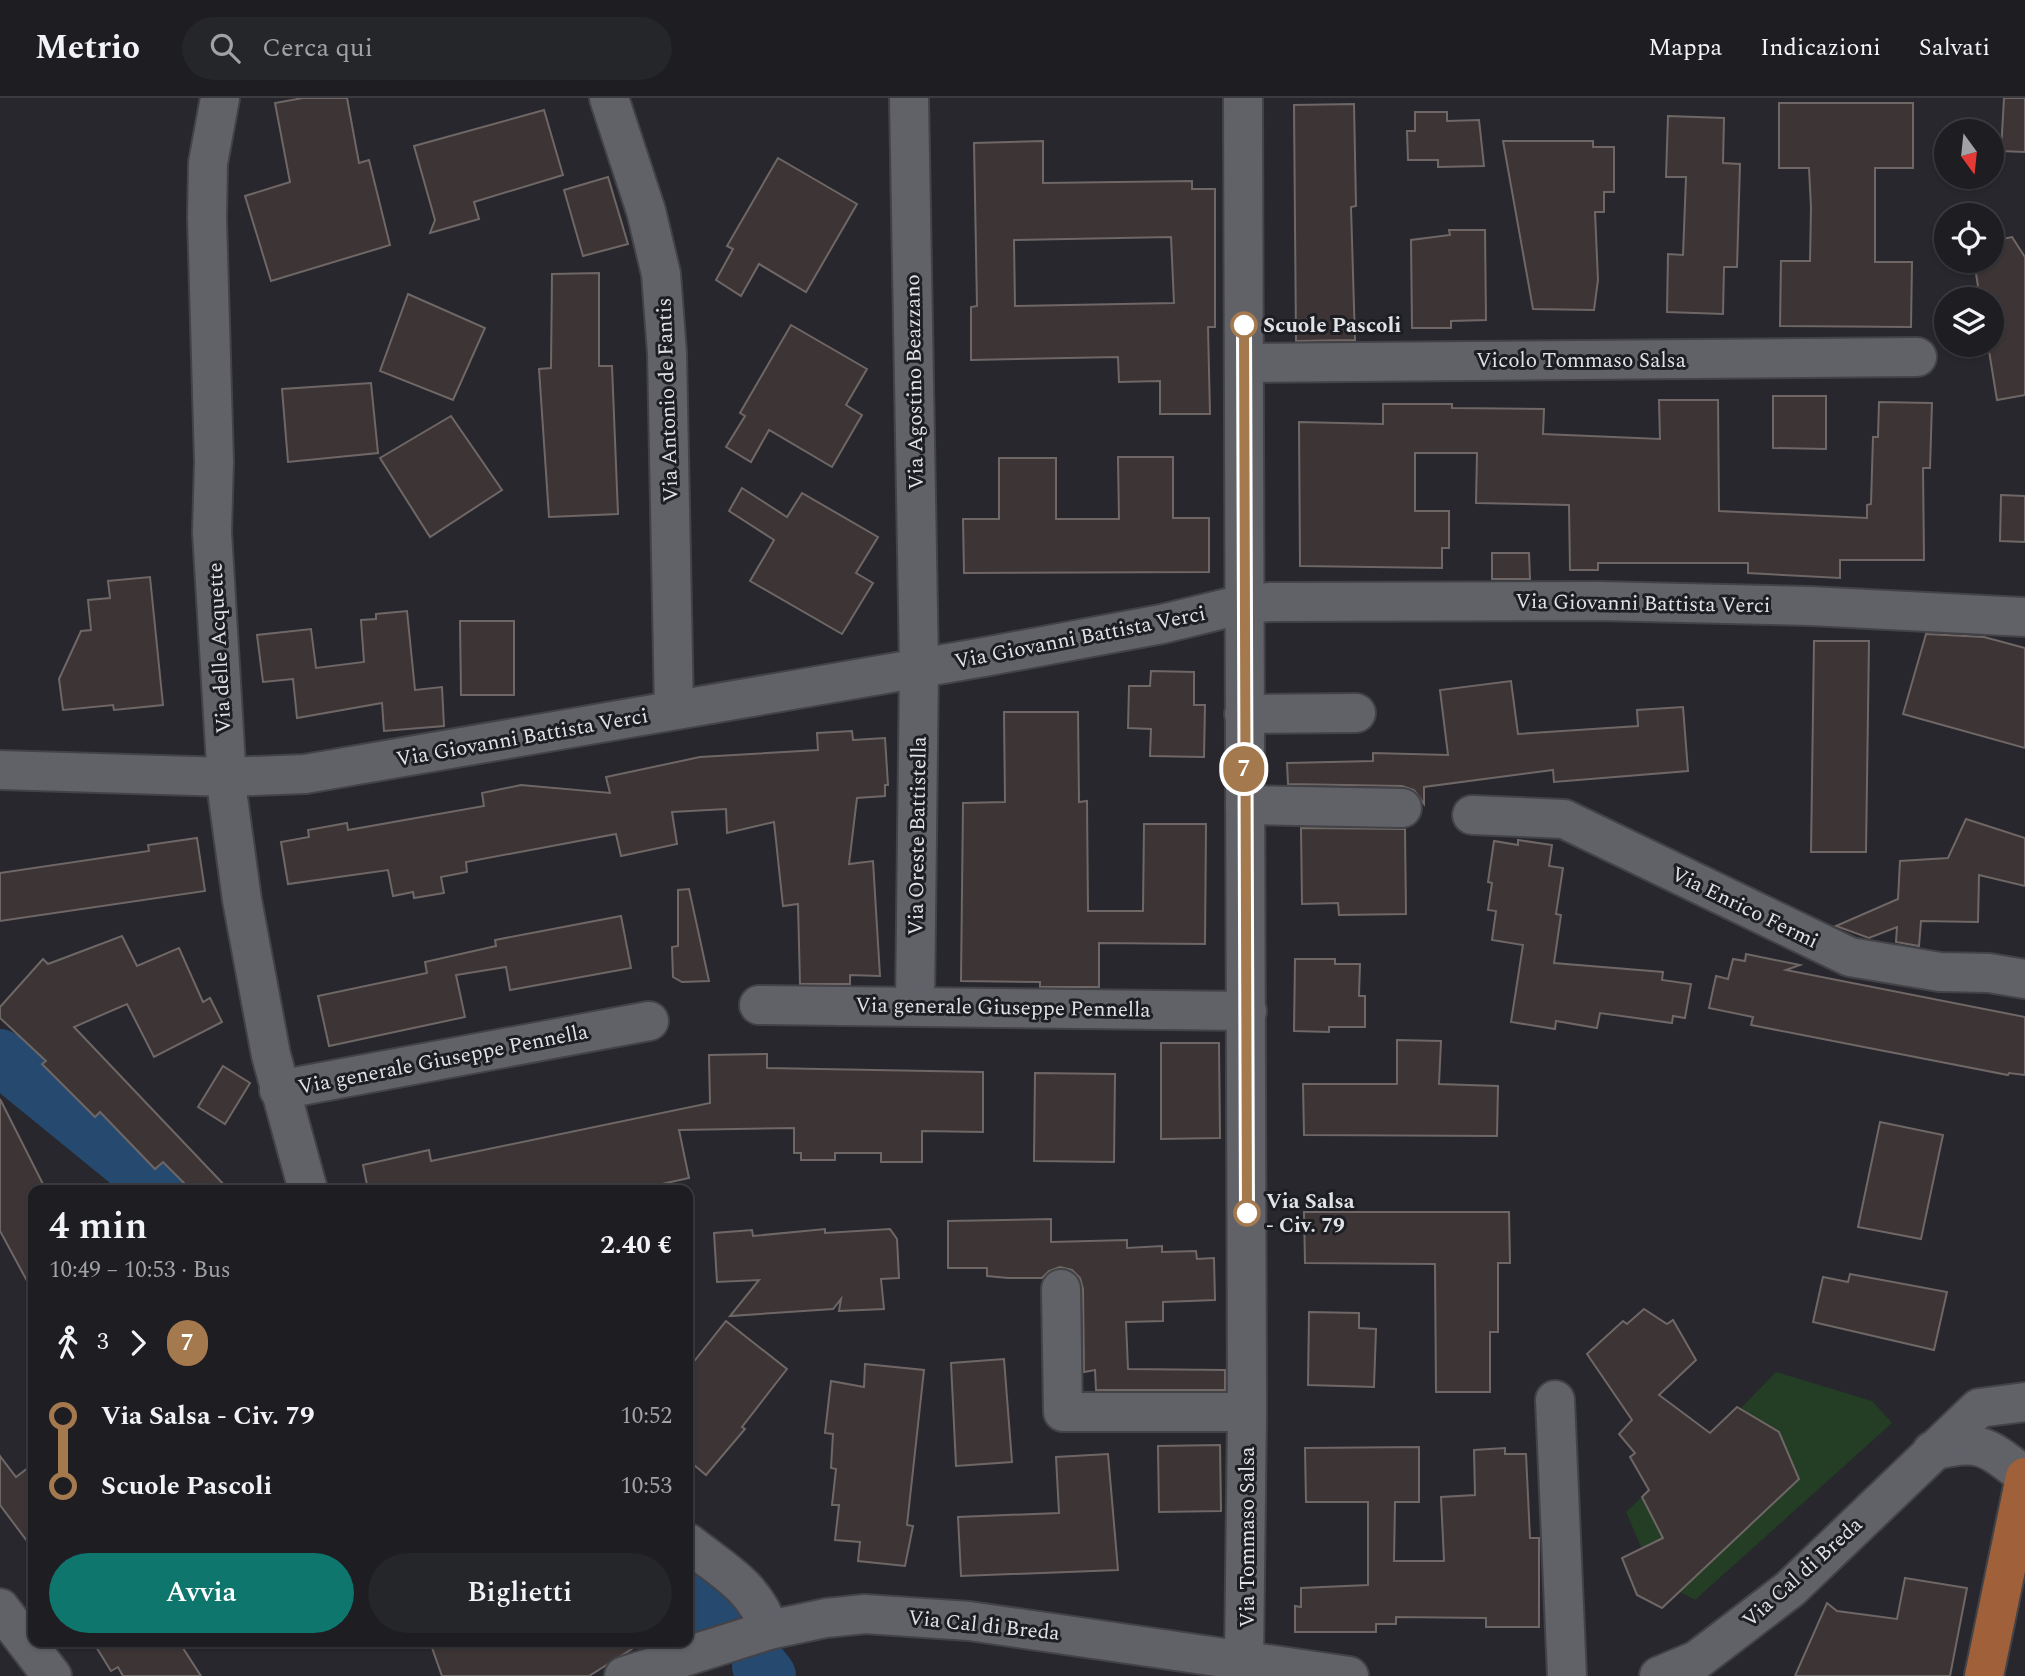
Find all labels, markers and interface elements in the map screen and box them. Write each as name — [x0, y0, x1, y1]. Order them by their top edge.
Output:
search box — [182, 17, 672, 80]
text: Metrio — [35, 23, 140, 73]
text: Cerca qui — [262, 28, 373, 68]
icon: search — [206, 29, 244, 67]
text: Mappa — [1648, 30, 1722, 66]
text: Indicazioni — [1760, 30, 1881, 66]
text: Salvati — [1919, 30, 1990, 66]
north arrow — [1934, 119, 2004, 189]
map controls — [1934, 119, 2004, 357]
button: locate — [1934, 203, 2004, 273]
street label: Via Agostino Beazzano — [897, 274, 933, 490]
button: layers — [1934, 287, 2004, 357]
street label: Via Antonio de Fantis — [648, 297, 688, 503]
place label: Scuole Pascoli — [1263, 310, 1401, 342]
marker: Scuole Pascoli — [1231, 312, 1257, 338]
street label: Vicolo Tommaso Salsa — [1476, 345, 1687, 377]
street label: Via delle Acquette — [200, 562, 240, 734]
street label: Via Giovanni Battista Verci — [1515, 586, 1771, 622]
street label: Via Giovanni Battista Verci — [952, 598, 1208, 678]
street label: Via Giovanni Battista Verci — [394, 700, 651, 776]
street label: Via Oreste Battistella — [900, 735, 936, 936]
line badge: 7 — [1221, 746, 1267, 792]
text: 7 — [1237, 751, 1251, 787]
street label: Via Enrico Fermi — [1665, 858, 1824, 957]
street label: Via generale Giuseppe Pennella — [855, 989, 1152, 1027]
street label: Via generale Giuseppe Pennella — [295, 1016, 592, 1104]
place label: Via Salsa - Civ. 79 — [1266, 1186, 1355, 1242]
text: 4 min — [49, 1198, 148, 1256]
marker: Via Salsa - Civ. 79 — [1234, 1200, 1260, 1226]
text: 2.40 € — [600, 1225, 672, 1265]
text: 10:49 – 10:53 · Bus — [49, 1253, 231, 1288]
icon: walk — [49, 1324, 87, 1362]
icon: forward — [119, 1324, 157, 1362]
text: 3 — [97, 1325, 109, 1360]
text: 7 — [181, 1325, 194, 1361]
text: Via Salsa - Civ. 79 — [101, 1396, 315, 1436]
text: 10:52 — [620, 1399, 672, 1434]
street label: Via Tommaso Salsa — [1232, 1446, 1264, 1628]
text: Scuole Pascoli — [101, 1466, 272, 1506]
text: 10:53 — [620, 1469, 672, 1504]
street label: Via Cal di Breda — [1735, 1509, 1871, 1636]
button: Avvia — [49, 1553, 354, 1633]
button: Biglietti — [368, 1553, 672, 1633]
street label: Via Cal di Breda — [906, 1602, 1062, 1650]

